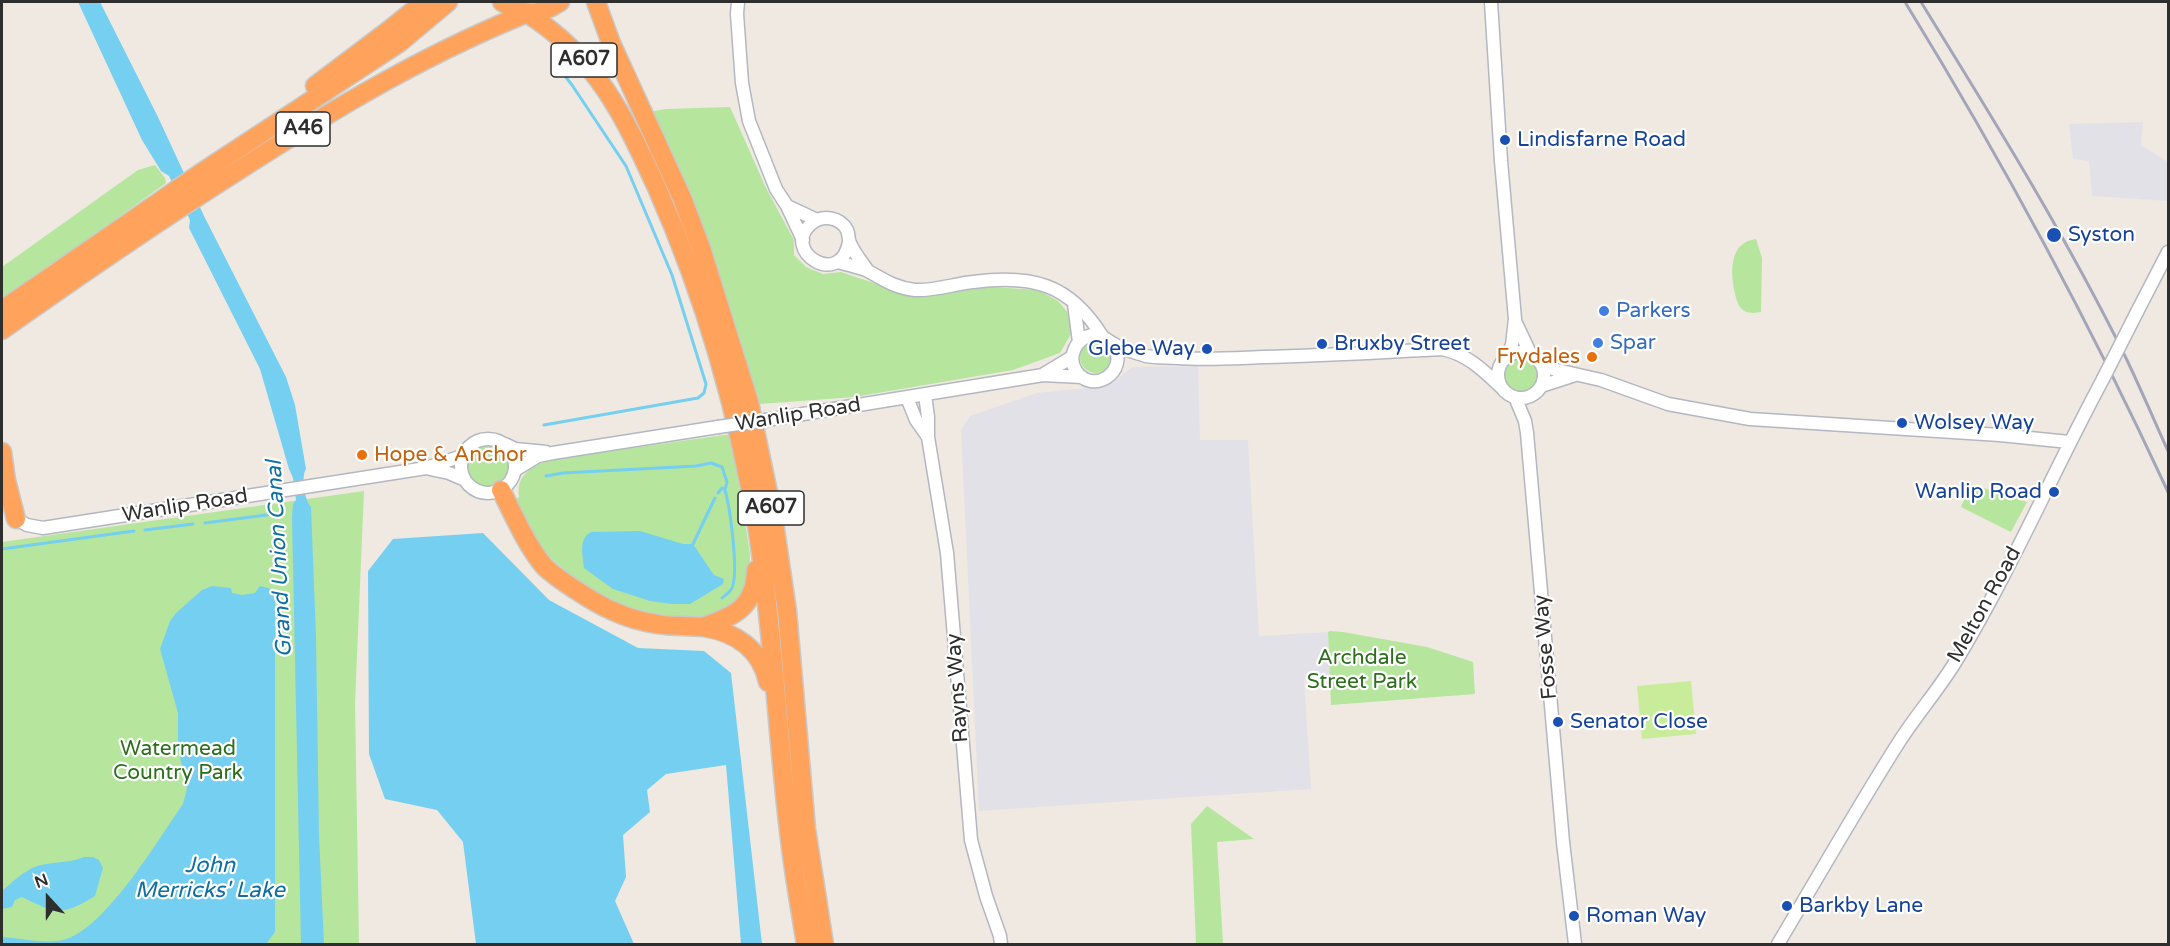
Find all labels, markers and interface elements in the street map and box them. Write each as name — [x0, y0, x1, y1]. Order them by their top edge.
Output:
road number: A607 — [551, 43, 617, 77]
road number: A46 — [276, 112, 330, 146]
place label: Lindisfarne Road — [1517, 127, 1686, 153]
marker: Lindisfarne Road — [1498, 133, 1512, 147]
place label: Syston — [2068, 222, 2135, 248]
marker: Syston — [2045, 226, 2063, 244]
place label: Parkers — [1616, 298, 1691, 324]
marker: Parkers — [1597, 304, 1611, 318]
place label: Spar — [1610, 330, 1656, 356]
place label: Bruxby Street — [1334, 331, 1470, 357]
place label: Glebe Way — [1088, 336, 1195, 362]
marker: Spar — [1591, 336, 1605, 350]
marker: Bruxby Street — [1315, 337, 1329, 351]
marker: Glebe Way — [1200, 342, 1214, 356]
place label: Frydales — [1496, 344, 1580, 370]
marker: Frydales — [1585, 350, 1599, 364]
street label: Wanlip Road — [733, 393, 863, 437]
place label: Wolsey Way — [1914, 410, 2034, 436]
marker: Wolsey Way — [1895, 416, 1909, 430]
place label: Hope & Anchor — [374, 442, 527, 468]
marker: Hope & Anchor — [355, 448, 369, 462]
water label: Grand Union Canal — [262, 460, 298, 658]
place label: Wanlip Road — [1915, 479, 2042, 505]
street label: Wanlip Road — [120, 484, 250, 528]
marker: Wanlip Road — [2047, 485, 2061, 499]
road number: A607 — [738, 491, 804, 525]
street label: Melton Road — [1943, 543, 2027, 667]
street label: Fosse Way — [1529, 593, 1563, 701]
street label: Rayns Way — [942, 633, 974, 743]
park label: Archdale Street Park — [1307, 645, 1417, 695]
place label: Senator Close — [1570, 709, 1708, 735]
marker: Senator Close — [1551, 715, 1565, 729]
park label: Watermead Country Park — [113, 736, 243, 786]
water label: John Merricks' Lake — [135, 853, 285, 904]
north arrow — [18, 868, 78, 928]
text: N — [32, 870, 51, 893]
place label: Barkby Lane — [1799, 893, 1923, 919]
marker: Barkby Lane — [1780, 899, 1794, 913]
place label: Roman Way — [1586, 903, 1706, 929]
marker: Roman Way — [1567, 909, 1581, 923]

